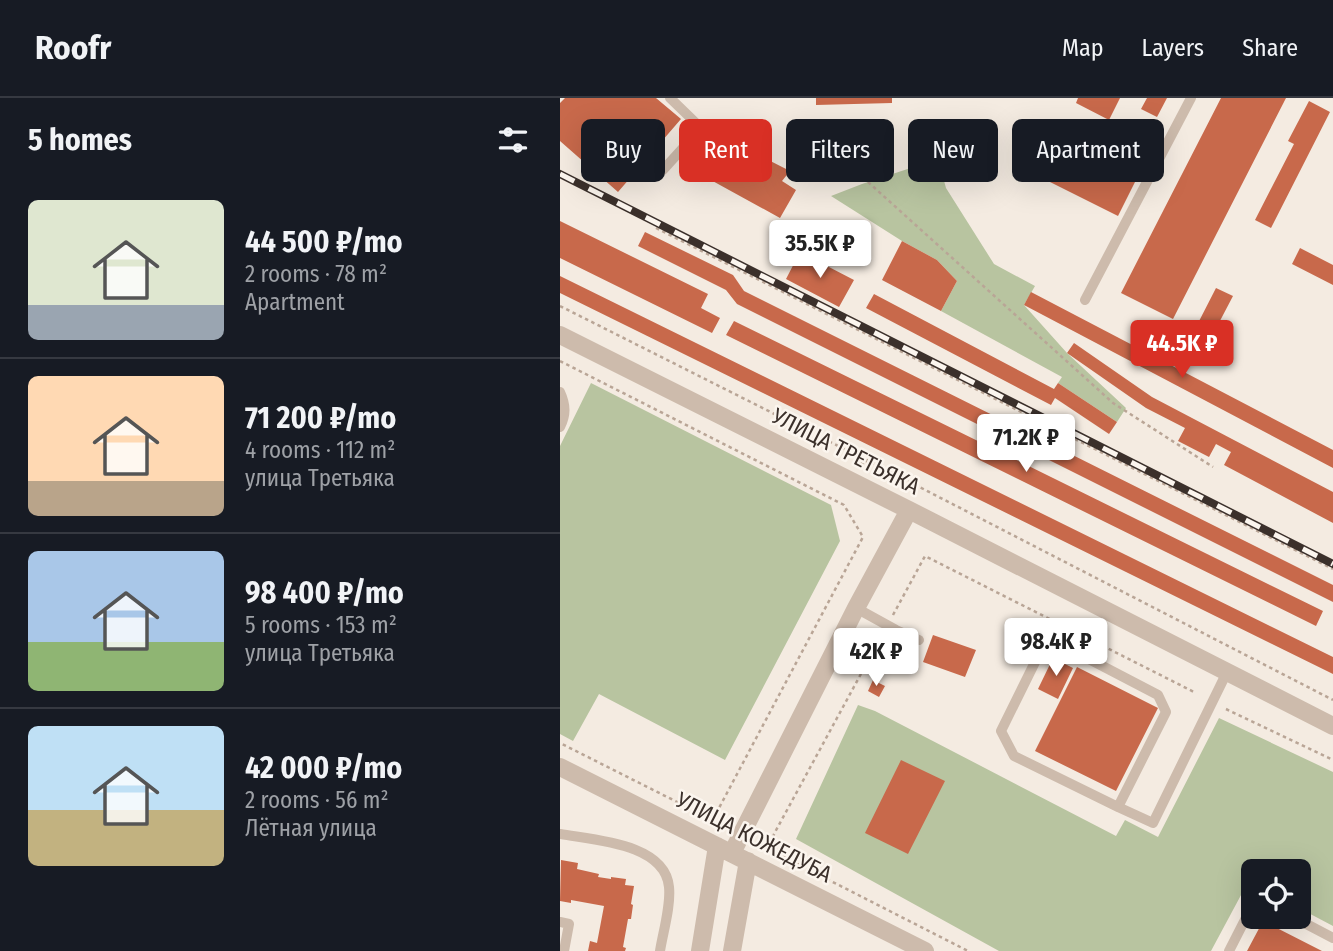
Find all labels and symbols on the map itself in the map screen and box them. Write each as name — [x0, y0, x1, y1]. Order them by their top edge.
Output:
pin: 35.5K ₽ — [755, 220, 885, 280]
pin: 44.5K ₽ — [1117, 320, 1247, 380]
street label: УЛИЦА ТРЕТЬЯКА — [766, 401, 925, 500]
pin: 71.2K ₽ — [961, 414, 1091, 474]
pin: 98.4K ₽ — [991, 618, 1121, 678]
pin: 42K ₽ — [827, 628, 925, 688]
street label: УЛИЦА КОЖЕДУБА — [670, 785, 837, 888]

